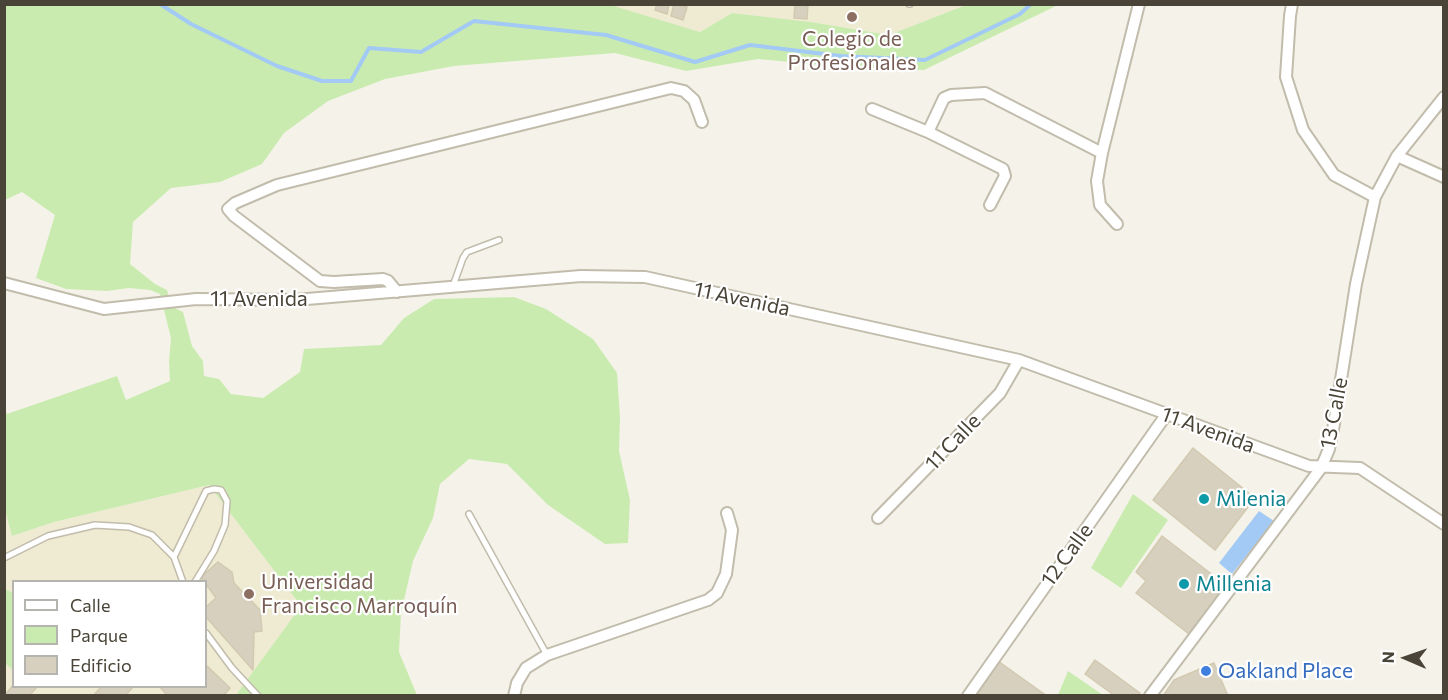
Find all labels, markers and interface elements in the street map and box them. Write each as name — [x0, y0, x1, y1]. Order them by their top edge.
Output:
marker: Colegio de Profesionales — [845, 10, 859, 24]
place label: Colegio de Profesionales — [788, 26, 916, 76]
street label: 11 Avenida — [692, 277, 792, 321]
street label: 11 Avenida — [210, 286, 308, 312]
street label: 13 Calle — [1315, 375, 1353, 451]
street label: 11 Avenida — [1158, 401, 1258, 459]
street label: 11 Calle — [920, 408, 986, 476]
place label: Milenia — [1216, 486, 1286, 512]
marker: Milenia — [1197, 492, 1211, 506]
street label: 12 Calle — [1036, 519, 1098, 591]
place label: Universidad Francisco Marroquín — [261, 569, 458, 619]
place label: Millenia — [1196, 571, 1272, 597]
marker: Millenia — [1177, 577, 1191, 591]
legend — [12, 580, 207, 688]
marker: Universidad Francisco Marroquín — [242, 587, 256, 601]
text: Calle — [70, 594, 110, 616]
text: Parque — [70, 624, 128, 646]
north arrow — [1376, 628, 1436, 688]
text: N — [1378, 651, 1397, 664]
text: Edificio — [70, 654, 132, 676]
place label: Oakland Place — [1218, 658, 1353, 684]
marker: Oakland Place — [1199, 664, 1213, 678]

